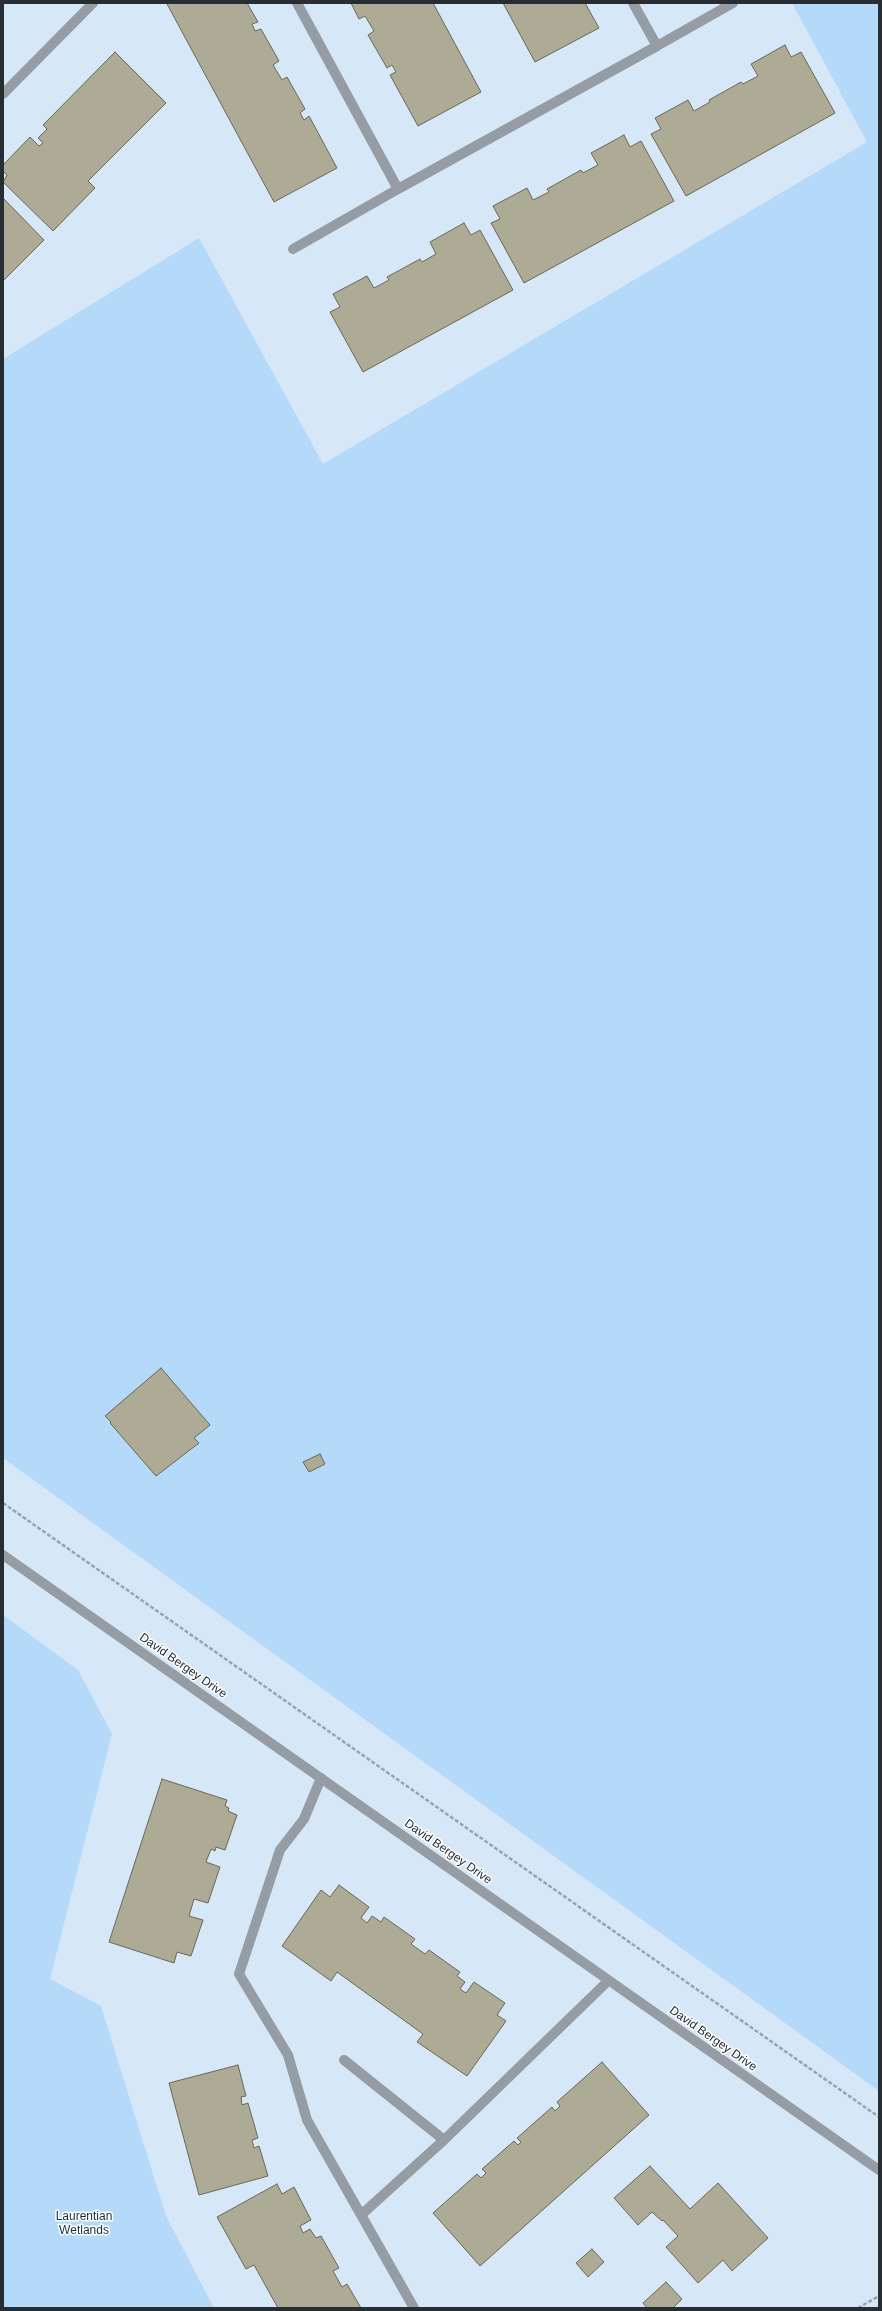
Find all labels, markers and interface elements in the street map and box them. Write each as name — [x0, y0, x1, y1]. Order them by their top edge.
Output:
street label: David Bergey Drive — [137, 1630, 229, 1702]
street label: David Bergey Drive — [402, 1816, 494, 1888]
street label: David Bergey Drive — [667, 2003, 759, 2075]
park label: Laurentian Wetlands — [56, 2210, 112, 2238]

